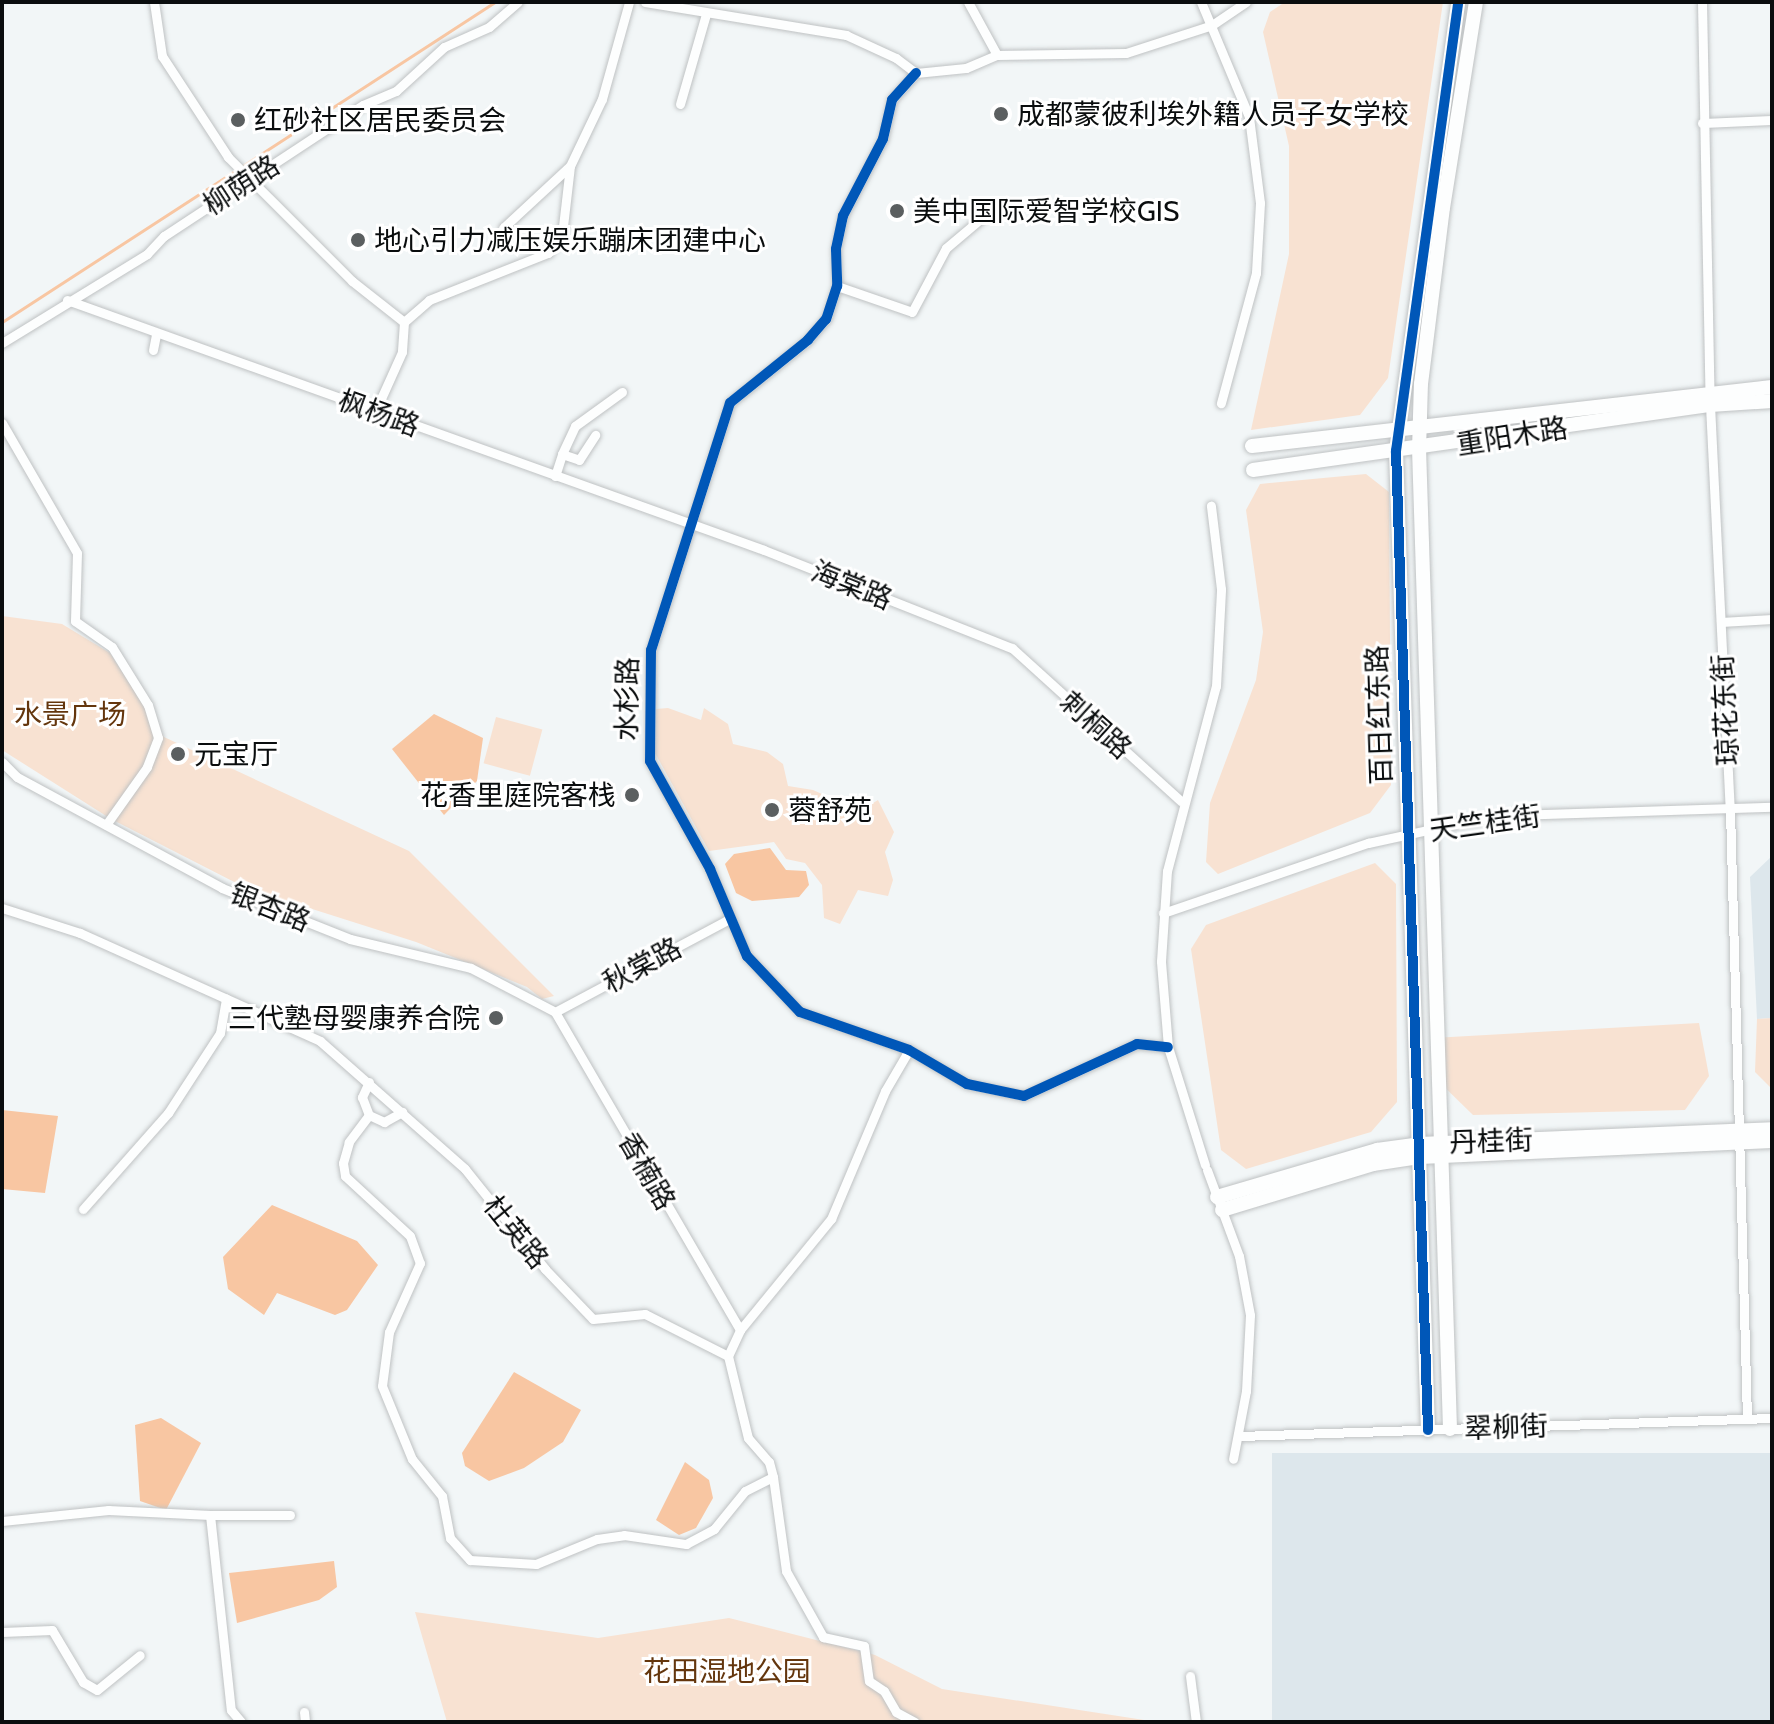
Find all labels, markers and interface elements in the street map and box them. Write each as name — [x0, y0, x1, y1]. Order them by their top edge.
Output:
place label: 成都蒙彼利埃外籍人员子女学校 — [1017, 97, 1409, 131]
place label: 红砂社区居民委员会 — [254, 103, 506, 137]
marker: 成都蒙彼利埃外籍人员子女学校 — [992, 105, 1010, 123]
marker: 红砂社区居民委员会 — [229, 111, 247, 129]
street label: 柳荫路 — [197, 148, 285, 222]
place label: 美中国际爱智学校GIS — [913, 194, 1179, 228]
marker: 美中国际爱智学校GIS — [888, 202, 906, 220]
place label: 地心引力减压娱乐蹦床团建中心 — [374, 223, 766, 257]
marker: 地心引力减压娱乐蹦床团建中心 — [349, 231, 367, 249]
street label: 枫杨路 — [334, 383, 424, 443]
street label: 重阳木路 — [1454, 411, 1570, 461]
street label: 海棠路 — [807, 554, 897, 616]
street label: 百日红东路 — [1360, 644, 1398, 786]
street label: 琼花东街 — [1705, 653, 1745, 767]
street label: 水杉路 — [609, 657, 645, 741]
street label: 刺桐路 — [1054, 684, 1138, 766]
park label: 水景广场 — [14, 697, 126, 731]
place label: 元宝厅 — [194, 737, 278, 771]
marker: 元宝厅 — [169, 745, 187, 763]
place label: 花香里庭院客栈 — [420, 778, 616, 812]
marker: 花香里庭院客栈 — [623, 786, 641, 804]
place label: 蓉舒苑 — [788, 793, 872, 827]
street label: 天竺桂街 — [1427, 799, 1543, 847]
marker: 蓉舒苑 — [763, 801, 781, 819]
street label: 银杏路 — [225, 876, 315, 938]
street label: 秋棠路 — [597, 930, 687, 1000]
place label: 三代塾母婴康养合院 — [228, 1001, 480, 1035]
marker: 三代塾母婴康养合院 — [487, 1009, 505, 1027]
street label: 丹桂街 — [1448, 1123, 1534, 1159]
street label: 香楠路 — [611, 1126, 683, 1216]
street label: 杜英路 — [477, 1189, 555, 1275]
street label: 翠柳街 — [1463, 1409, 1549, 1445]
park label: 花田湿地公园 — [643, 1654, 811, 1688]

